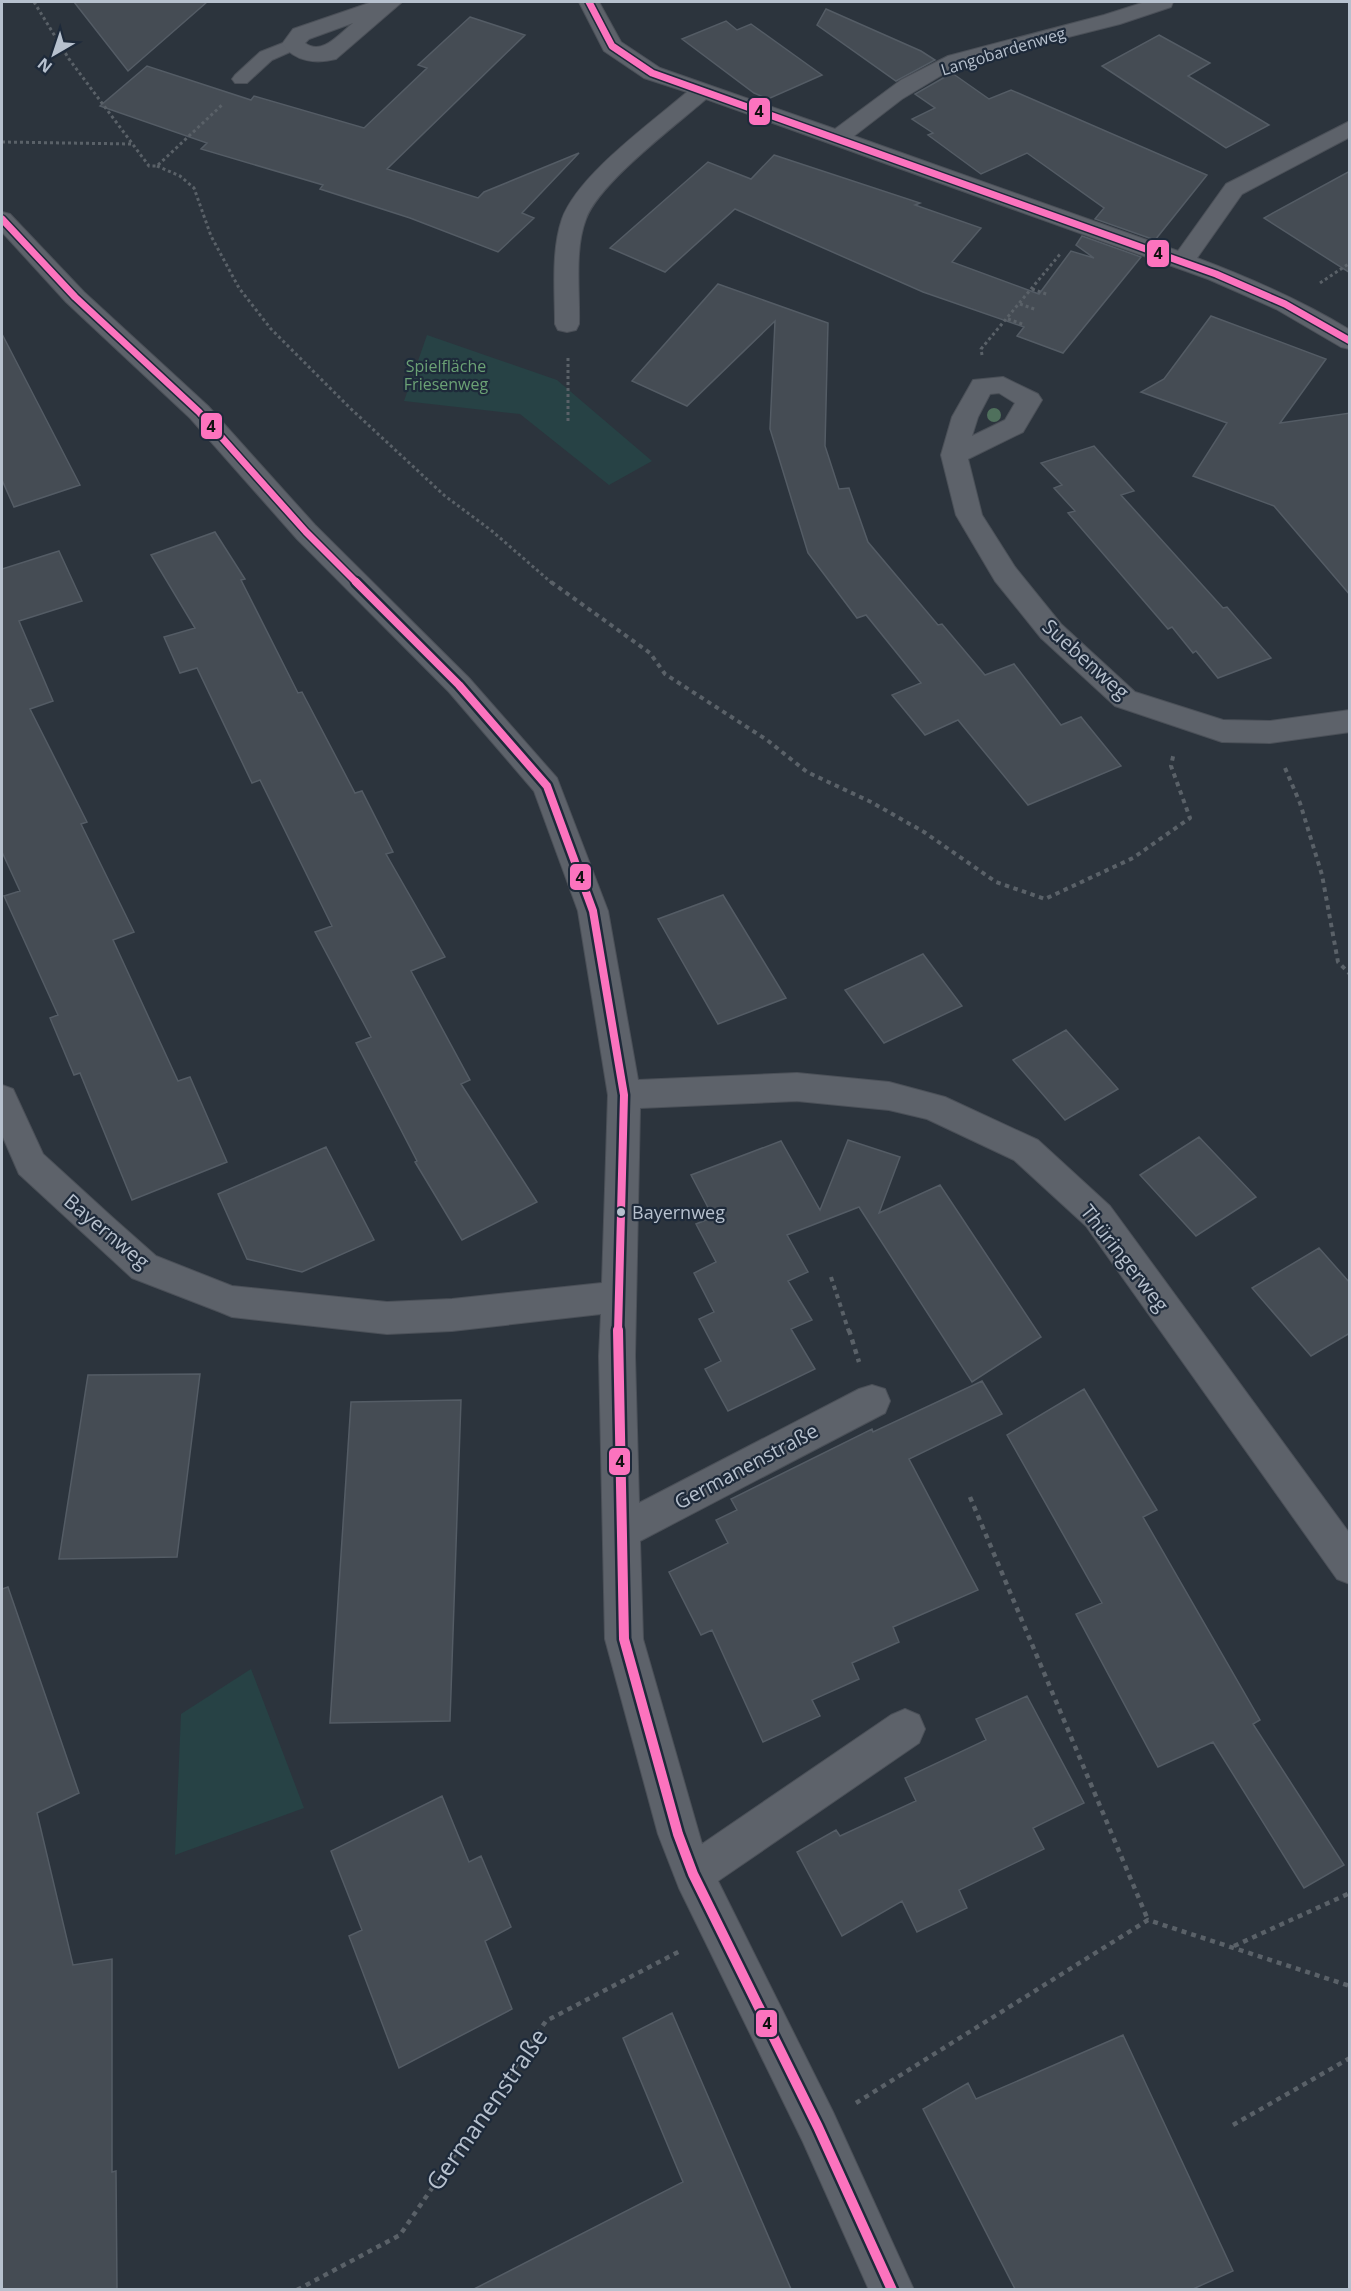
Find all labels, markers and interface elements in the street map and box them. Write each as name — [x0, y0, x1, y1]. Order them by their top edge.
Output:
street label: Langobardenweg — [938, 21, 1068, 80]
north arrow — [24, 24, 84, 84]
text: N — [33, 53, 57, 78]
line badge: 4 — [748, 97, 771, 126]
text: 4 — [754, 100, 764, 122]
line badge: 4 — [1146, 239, 1170, 268]
text: 4 — [1153, 242, 1163, 264]
park label: Spielfläche Friesenweg — [404, 355, 488, 395]
line badge: 4 — [200, 412, 223, 440]
text: 4 — [206, 415, 216, 437]
street label: Suebenweg — [1037, 613, 1135, 705]
line badge: 4 — [569, 863, 592, 891]
text: 4 — [575, 866, 585, 888]
street label: Bayernweg — [59, 1187, 155, 1275]
street label: Thüringerweg — [1075, 1199, 1175, 1317]
place label: Bayernweg — [632, 1200, 725, 1224]
marker: Bayernweg — [615, 1206, 627, 1218]
street label: Germanenstraße — [669, 1417, 823, 1515]
line badge: 4 — [608, 1447, 631, 1476]
text: 4 — [615, 1450, 625, 1472]
line badge: 4 — [755, 2009, 778, 2038]
text: 4 — [762, 2012, 772, 2034]
street label: Germanenstraße — [418, 2021, 554, 2197]

